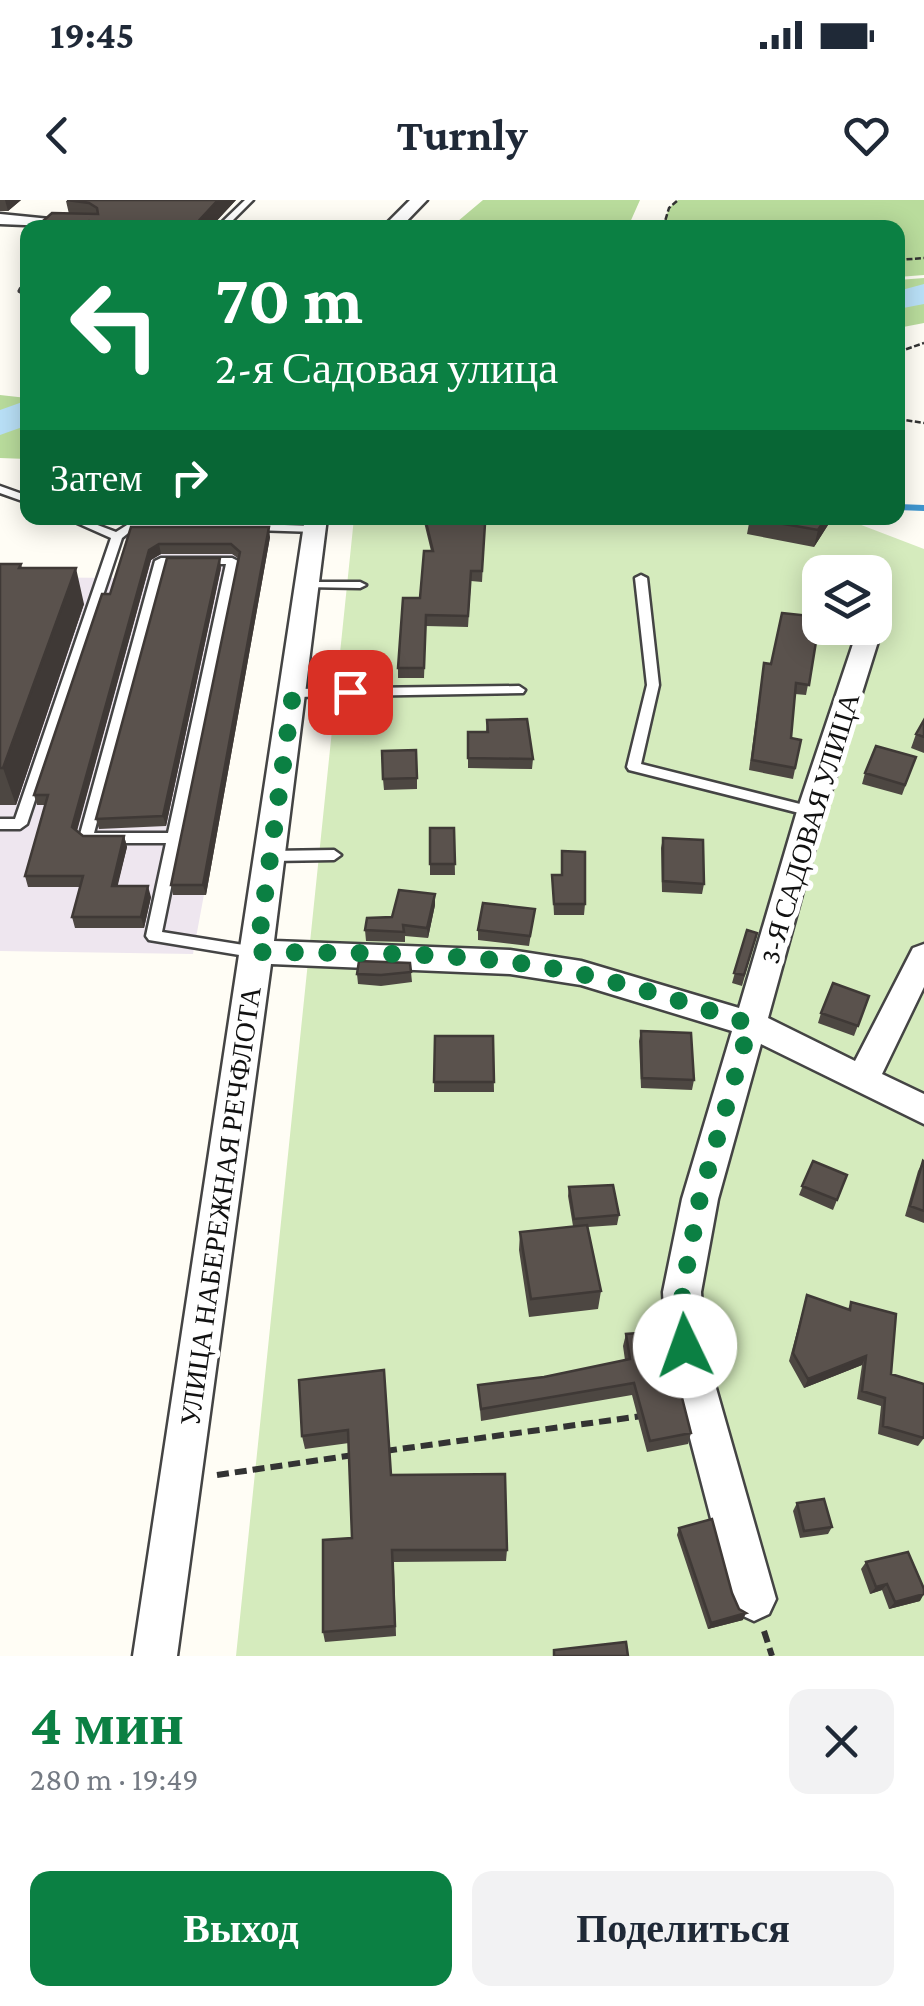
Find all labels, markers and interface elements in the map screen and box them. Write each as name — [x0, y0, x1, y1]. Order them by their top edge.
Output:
text: 19:45 — [50, 14, 134, 56]
icon: back — [30, 108, 85, 163]
icon: heart — [839, 108, 894, 163]
text: Turnly — [396, 110, 528, 160]
icon: left — [50, 260, 180, 390]
text: 70 m — [215, 260, 363, 338]
text: 2-я Садовая улица — [215, 343, 558, 393]
icon: right — [162, 450, 217, 505]
text: Затем — [50, 457, 142, 499]
map controls — [802, 555, 892, 645]
button: layers — [802, 555, 892, 645]
pin — [308, 650, 393, 735]
icon: arrive — [323, 665, 378, 720]
street label: 3-Я САДОВАЯ УЛИЦА — [753, 688, 866, 967]
street label: УЛИЦА НАБЕРЕЖНАЯ РЕЧФЛОТА — [174, 984, 267, 1428]
position arrow — [633, 1294, 737, 1398]
button: close — [789, 1689, 894, 1794]
text: 4 мин — [30, 1690, 184, 1757]
text: 280 m · 19:49 — [30, 1761, 198, 1797]
button: Выход — [30, 1871, 452, 1986]
button: Поделиться — [472, 1871, 894, 1986]

